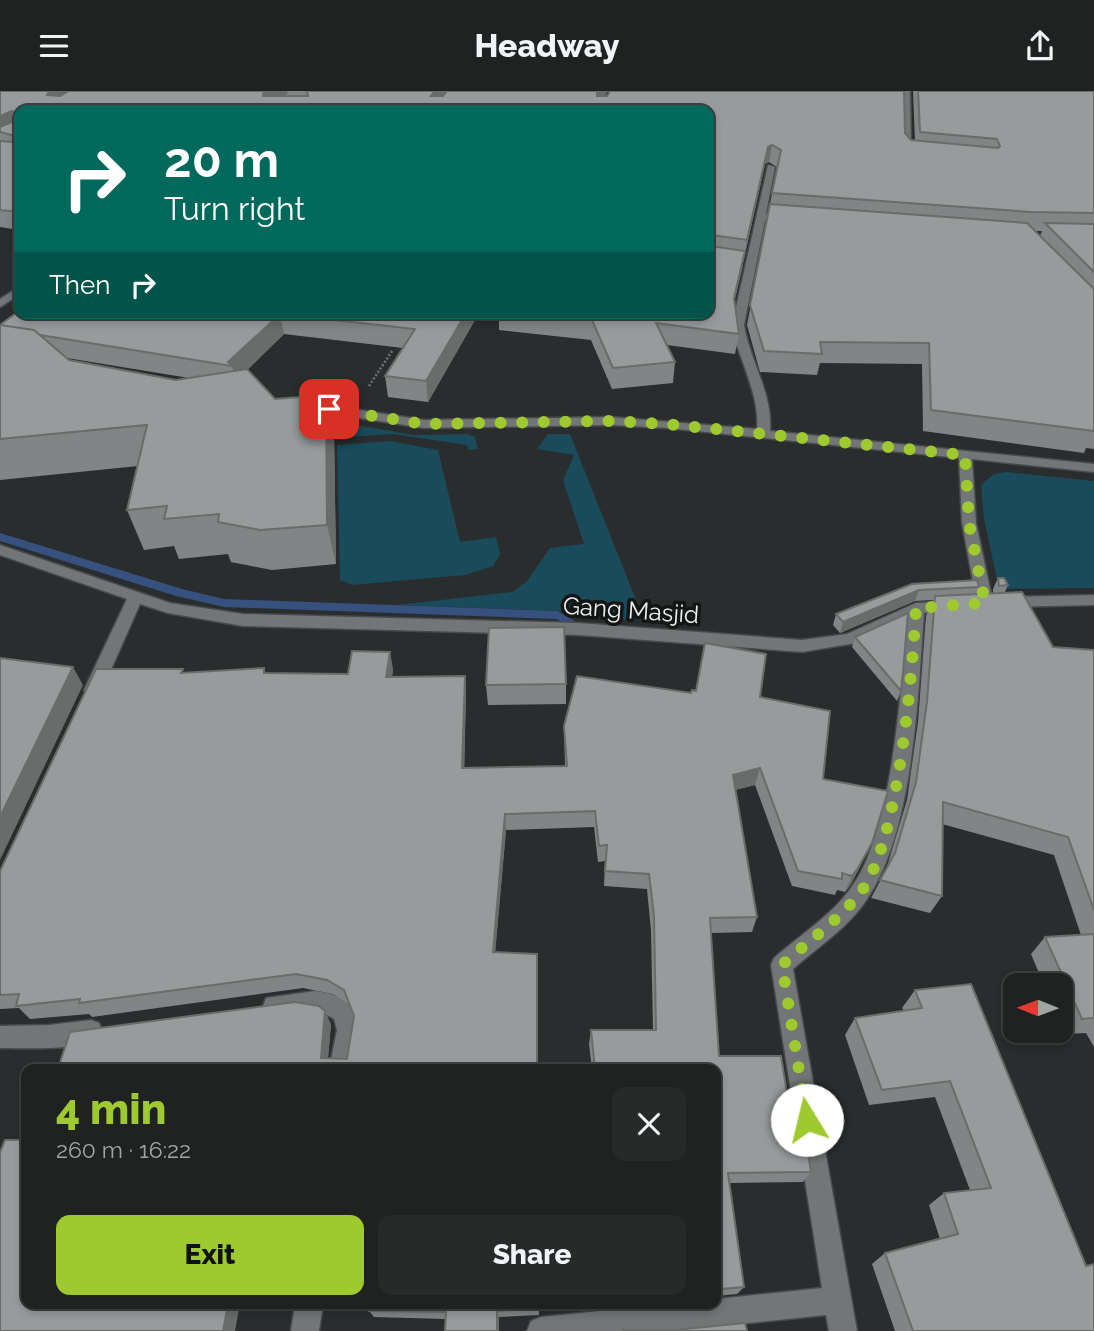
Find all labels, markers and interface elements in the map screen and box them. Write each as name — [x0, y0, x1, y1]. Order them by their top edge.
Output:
icon: menu — [35, 27, 73, 65]
text: Headway — [475, 27, 620, 64]
icon: share — [1021, 27, 1059, 65]
text: 20 m — [164, 131, 279, 188]
icon: right — [49, 133, 140, 224]
text: Turn right — [164, 190, 305, 227]
icon: right — [124, 266, 162, 304]
text: Then — [49, 270, 110, 300]
pin — [299, 379, 359, 439]
icon: arrive — [310, 390, 348, 428]
street label: Gang Masjid — [562, 591, 700, 629]
north arrow — [1003, 973, 1073, 1043]
map controls — [1003, 973, 1073, 1043]
position arrow — [770, 1083, 844, 1157]
text: 4 min — [56, 1085, 166, 1134]
button: close — [612, 1087, 686, 1161]
text: 260 m · 16:22 — [56, 1136, 191, 1163]
button: Exit — [56, 1215, 364, 1295]
button: Share — [378, 1215, 686, 1295]

